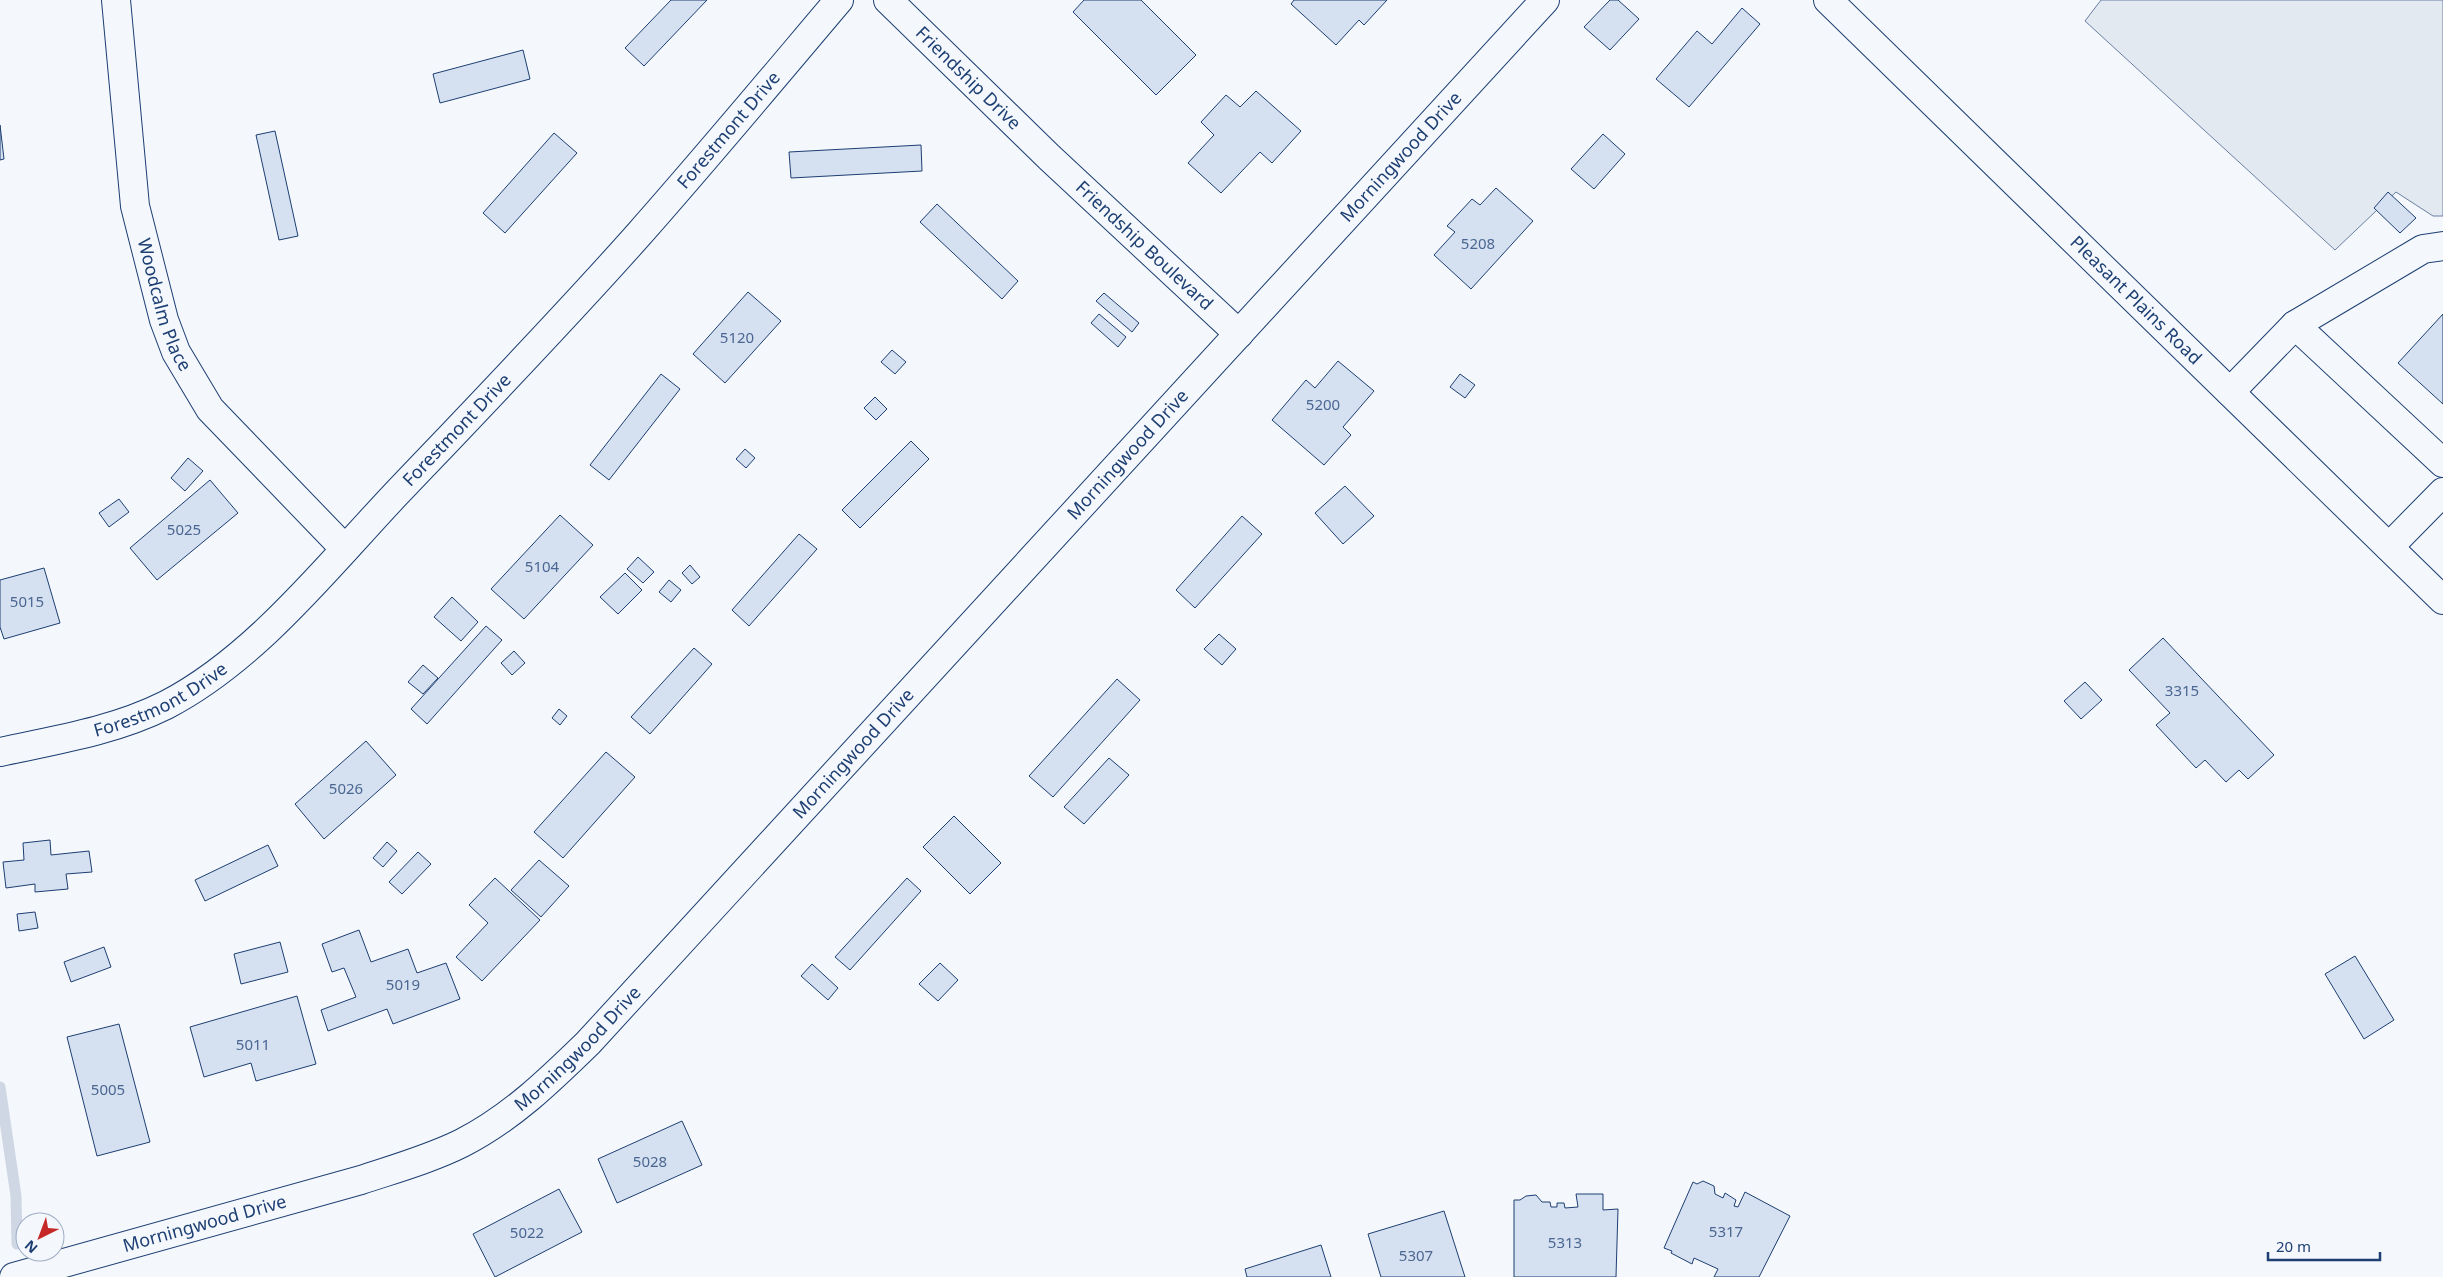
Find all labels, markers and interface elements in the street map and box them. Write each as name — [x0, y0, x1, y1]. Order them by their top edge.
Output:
street label: Friendship Drive — [911, 21, 1027, 134]
street label: Forestmont Drive — [671, 66, 785, 193]
street label: Morningwood Drive — [1334, 86, 1466, 227]
street label: Friendship Boulevard — [1071, 175, 1219, 315]
street label: Pleasant Plains Road — [2066, 230, 2207, 369]
house number: 5208 — [1461, 233, 1495, 253]
street label: Woodcalm Place — [133, 236, 198, 375]
house number: 5120 — [720, 327, 754, 347]
street label: Forestmont Drive — [397, 368, 516, 491]
street label: Morningwood Drive — [1061, 384, 1193, 524]
house number: 5200 — [1306, 394, 1340, 414]
house number: 5025 — [167, 519, 201, 539]
house number: 5104 — [525, 556, 560, 576]
house number: 5015 — [10, 591, 44, 611]
street label: Forestmont Drive — [91, 656, 232, 742]
house number: 3315 — [2165, 680, 2199, 700]
street label: Morningwood Drive — [787, 683, 919, 823]
house number: 5026 — [329, 778, 363, 798]
house number: 5019 — [386, 974, 420, 994]
street label: Morningwood Drive — [509, 980, 645, 1116]
house number: 5011 — [236, 1034, 270, 1054]
house number: 5005 — [91, 1079, 125, 1099]
house number: 5028 — [633, 1151, 667, 1171]
street label: Morningwood Drive — [120, 1188, 289, 1257]
north arrow — [15, 1212, 65, 1262]
house number: 5317 — [1709, 1221, 1743, 1241]
house number: 5022 — [510, 1222, 544, 1242]
scale bar — [2268, 1230, 2380, 1262]
house number: 5313 — [1548, 1232, 1582, 1252]
text: N — [20, 1236, 42, 1258]
text: 20 m — [2276, 1236, 2311, 1256]
house number: 5307 — [1399, 1245, 1433, 1265]

